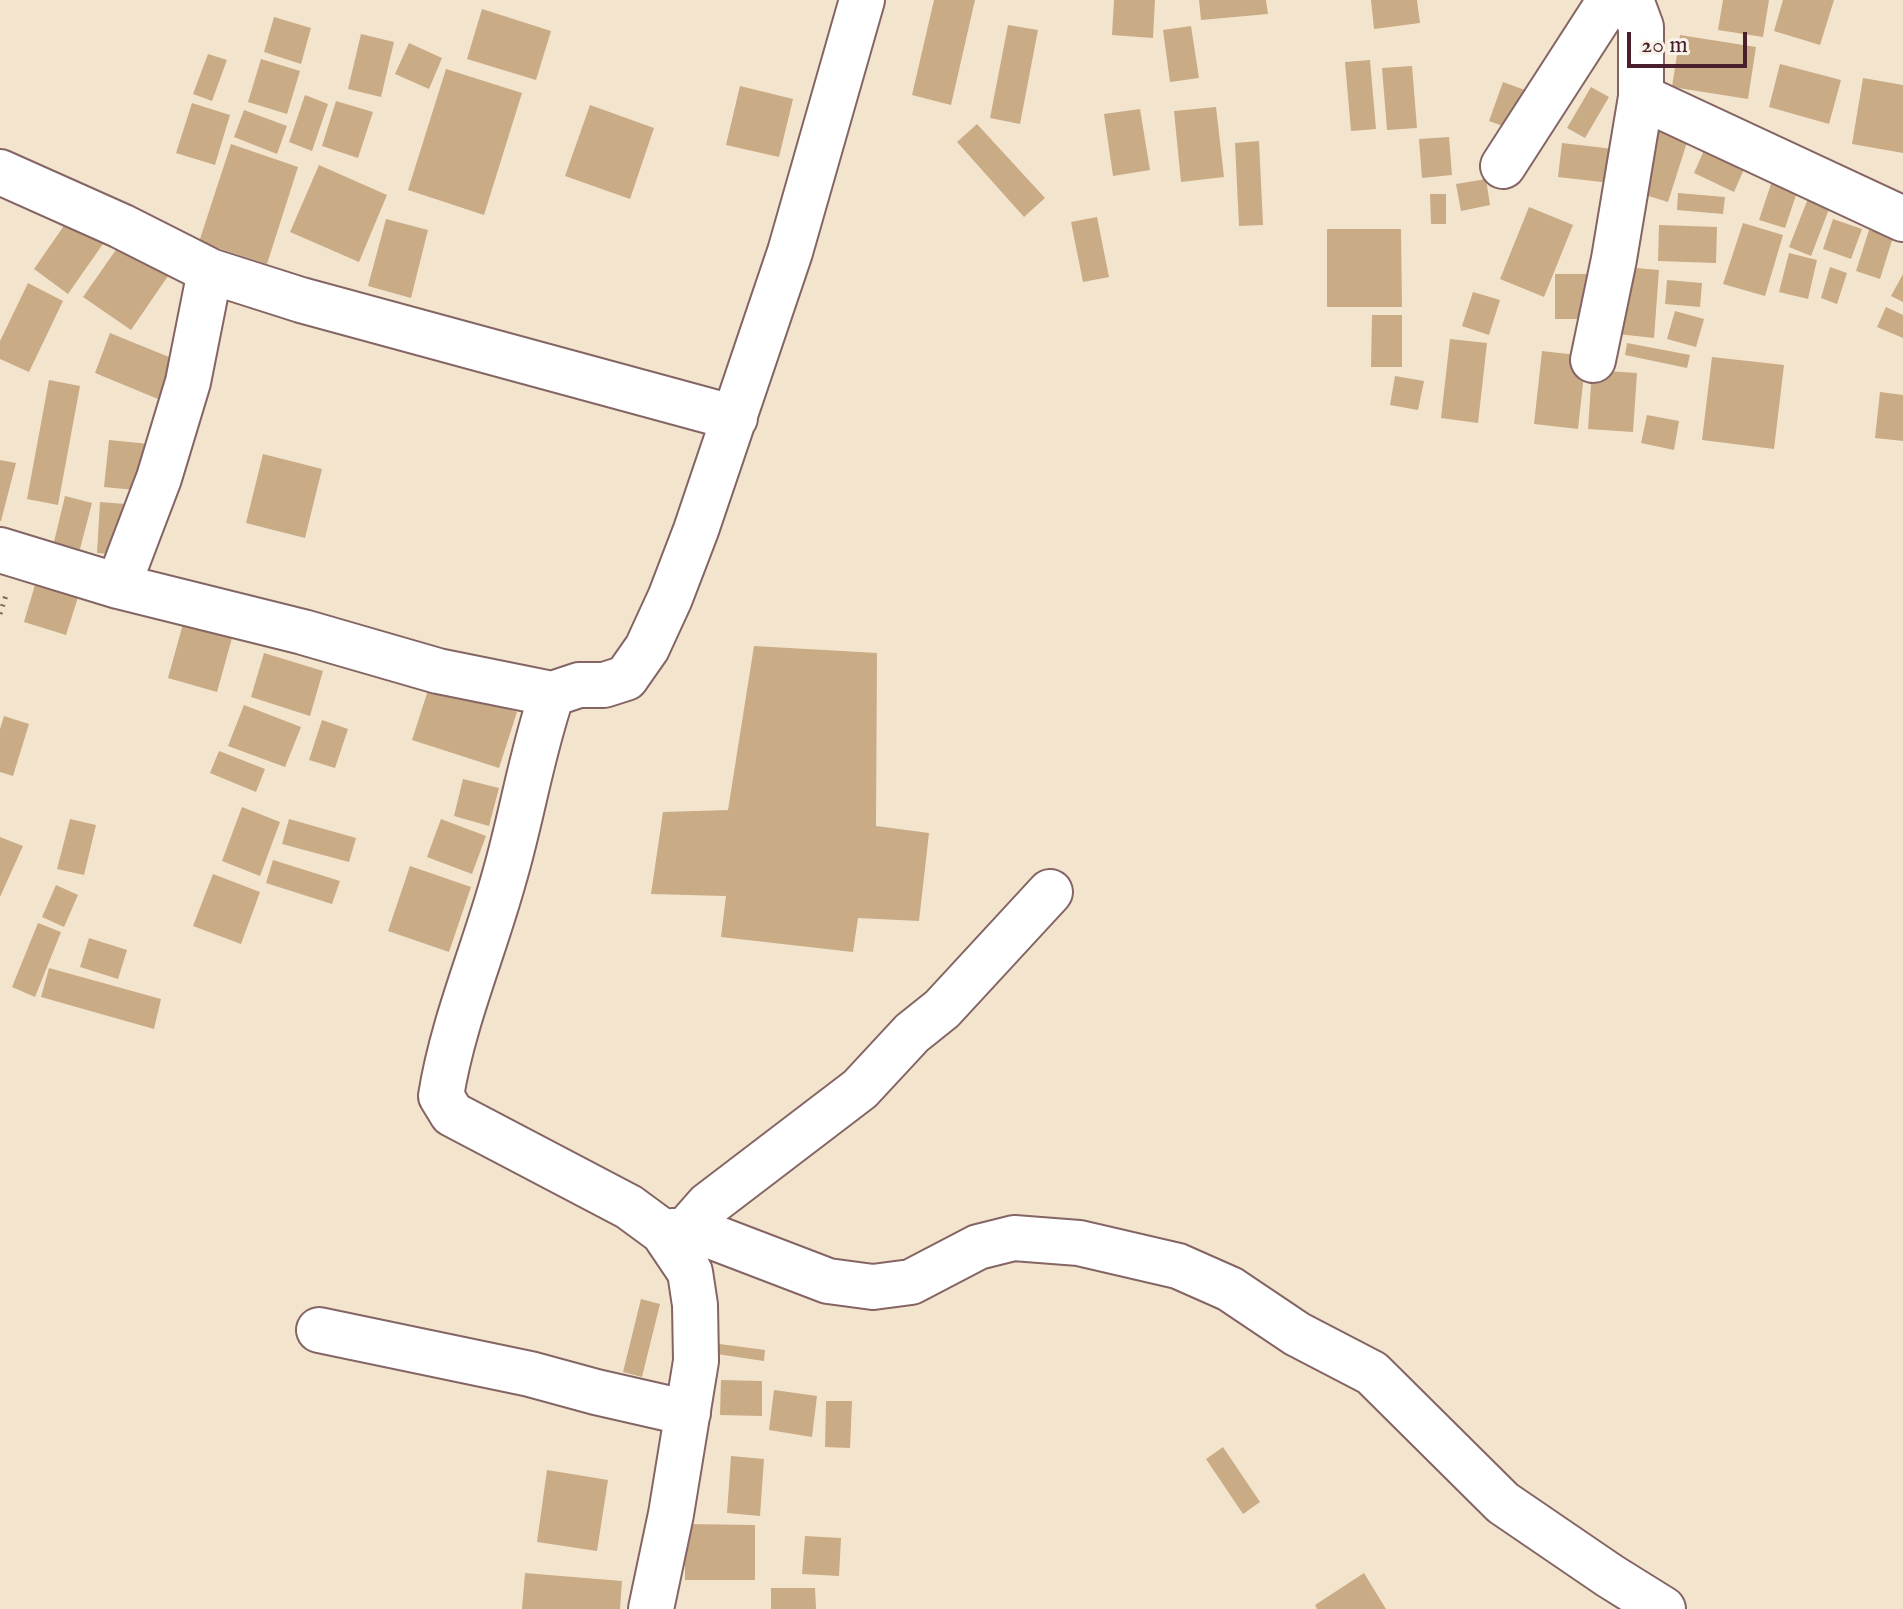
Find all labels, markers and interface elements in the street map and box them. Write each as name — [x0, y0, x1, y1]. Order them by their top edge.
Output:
scale bar — [1631, 16, 1751, 66]
text: 20 m — [1641, 30, 1688, 61]

